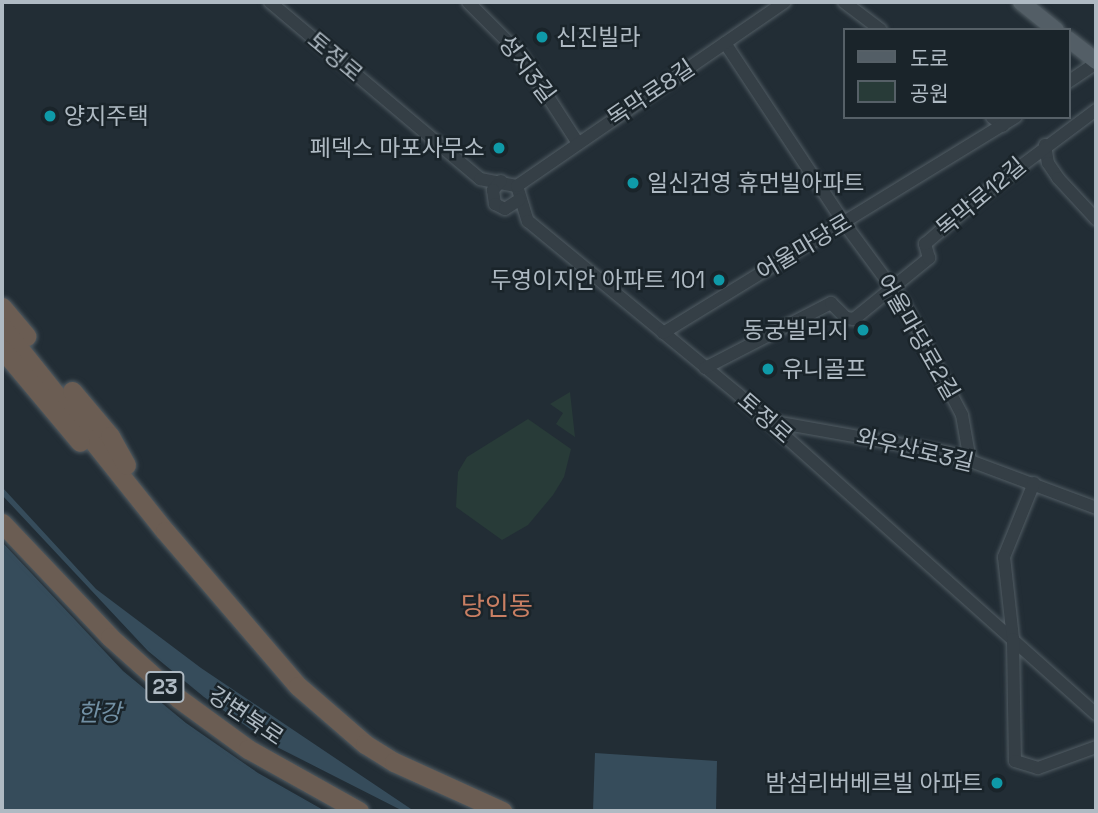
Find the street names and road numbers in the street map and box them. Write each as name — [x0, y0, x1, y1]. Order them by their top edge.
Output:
street label: 토정로 — [302, 26, 368, 88]
street label: 성지3길 — [493, 30, 561, 108]
street label: 독막로8길 — [602, 54, 700, 132]
street label: 독막로12길 — [931, 152, 1031, 242]
street label: 어울마당로 — [752, 208, 856, 286]
street label: 어울마당로2길 — [871, 269, 965, 405]
street label: 토정로 — [732, 387, 798, 449]
street label: 와우산로3길 — [854, 423, 976, 477]
road number: 23 — [144, 670, 186, 704]
street label: 강변북로 — [203, 681, 289, 751]

